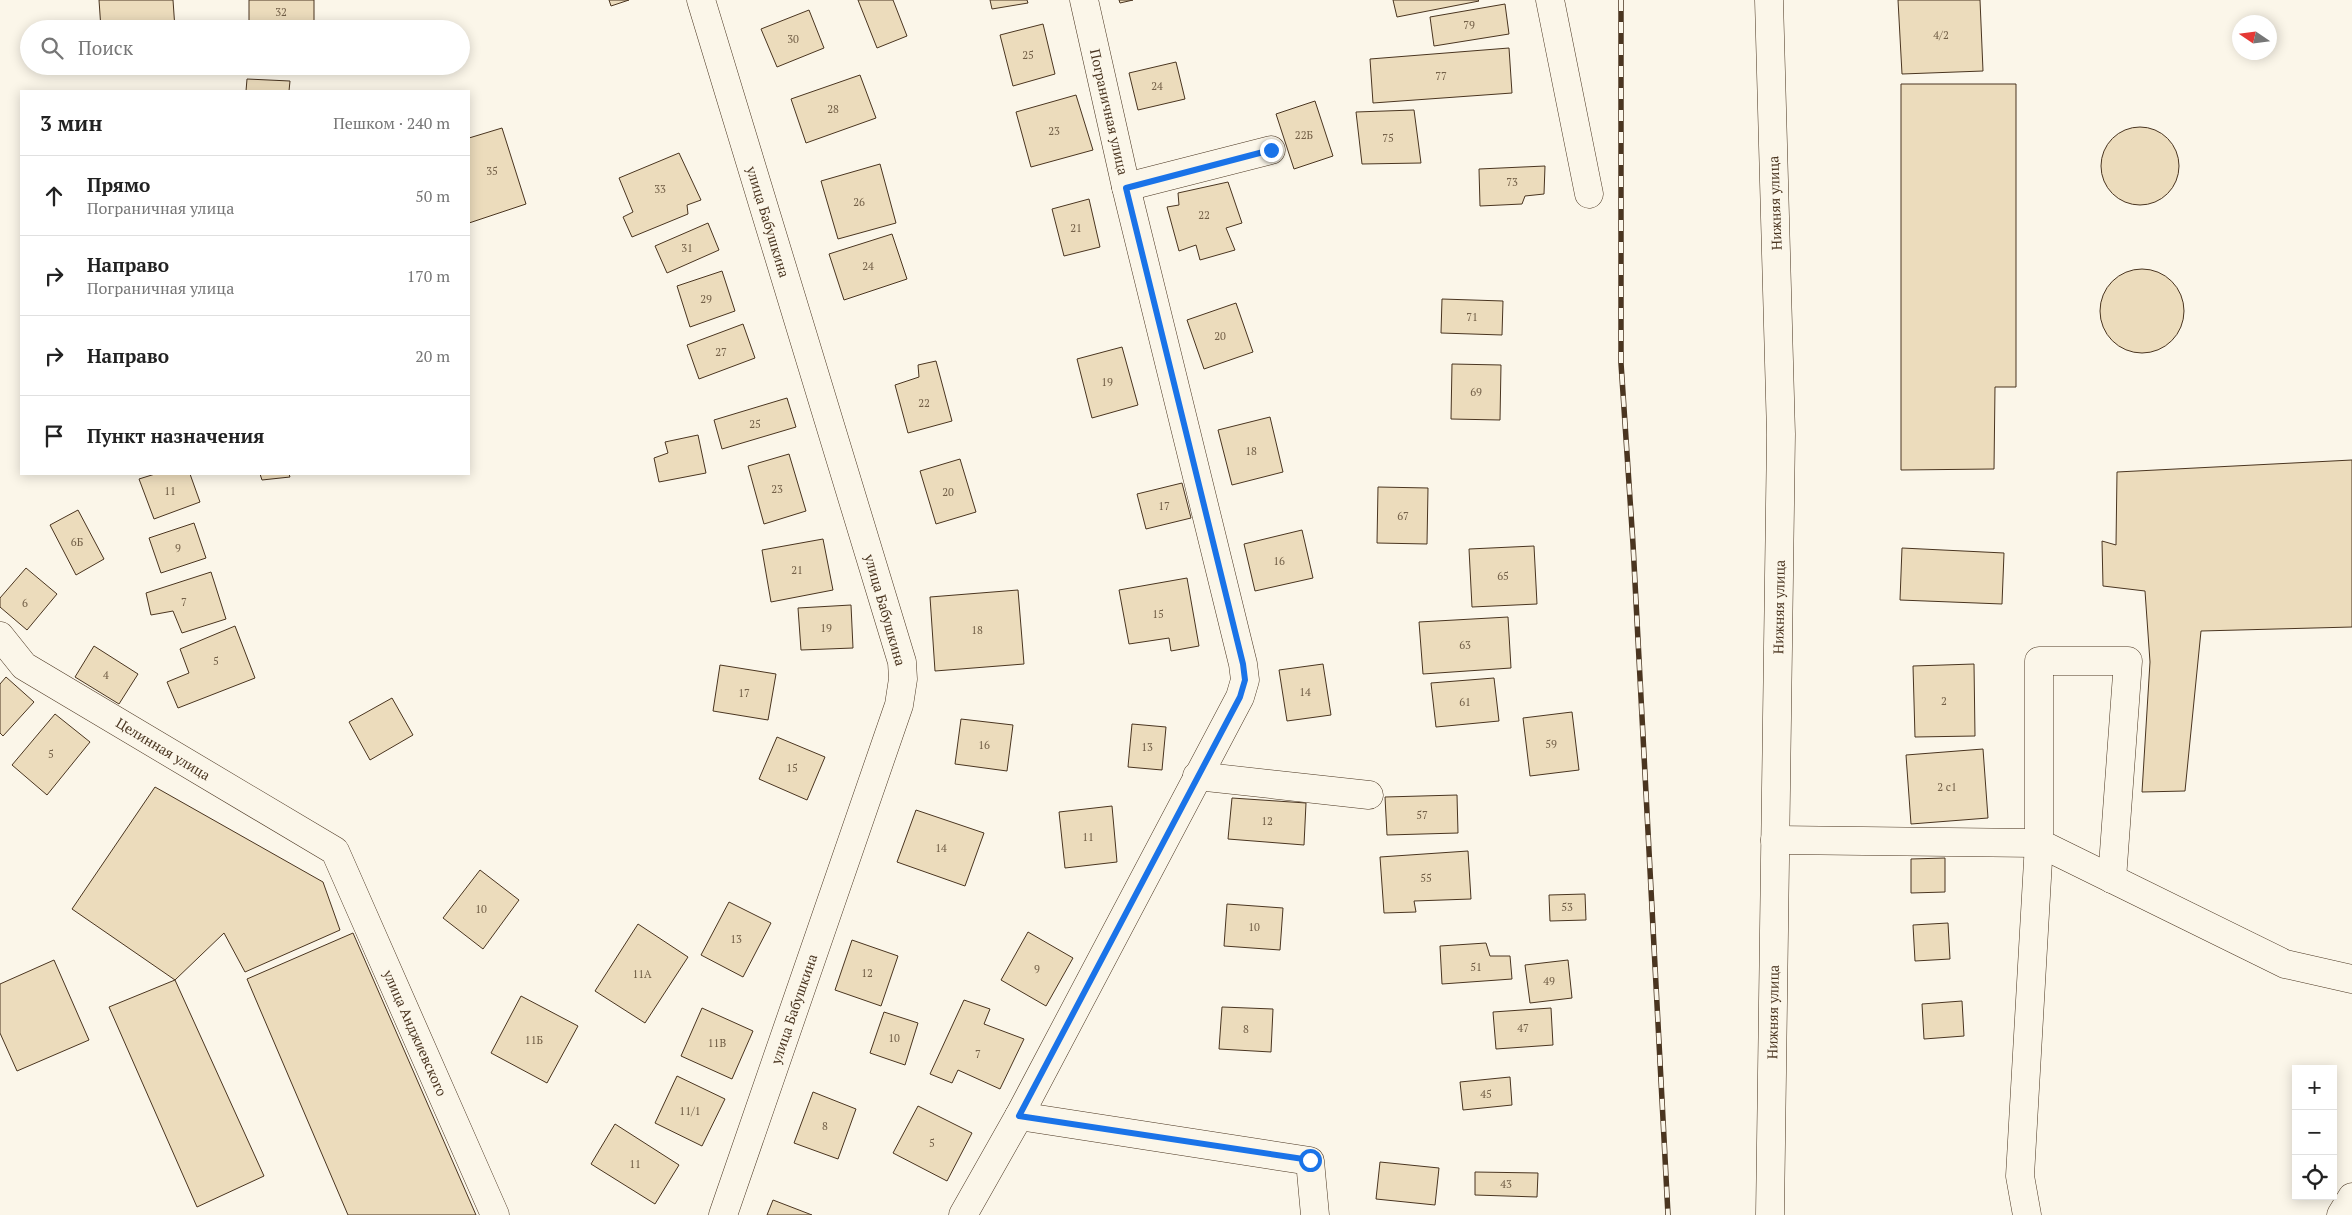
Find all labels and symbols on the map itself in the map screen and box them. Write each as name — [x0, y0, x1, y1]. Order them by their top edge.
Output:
house number: 32 — [275, 5, 287, 19]
north arrow — [2232, 15, 2277, 60]
house number: 79 — [1463, 18, 1475, 32]
house number: 4/2 — [1933, 28, 1949, 42]
house number: 30 — [787, 32, 799, 46]
street label: Пограничная улица — [1086, 47, 1133, 177]
house number: 25 — [1022, 48, 1034, 62]
house number: 77 — [1435, 69, 1447, 83]
house number: 24 — [1151, 79, 1163, 93]
house number: 28 — [827, 102, 839, 116]
house number: 23 — [1048, 124, 1060, 138]
house number: 22Б — [1295, 128, 1314, 142]
house number: 75 — [1382, 131, 1394, 145]
route end — [1260, 139, 1283, 162]
street label: Нижняя улица — [1763, 156, 1786, 250]
street label: улица Бабушкина — [742, 163, 794, 280]
house number: 35 — [486, 164, 498, 178]
house number: 73 — [1506, 175, 1518, 189]
house number: 33 — [654, 182, 666, 196]
house number: 26 — [853, 195, 865, 209]
house number: 22 — [1198, 208, 1210, 222]
house number: 21 — [1070, 221, 1082, 235]
house number: 31 — [681, 241, 693, 255]
house number: 24 — [862, 259, 874, 273]
house number: 29 — [700, 292, 712, 306]
house number: 71 — [1466, 310, 1478, 324]
house number: 20 — [1214, 329, 1226, 343]
house number: 27 — [715, 345, 727, 359]
house number: 19 — [1101, 375, 1113, 389]
house number: 69 — [1470, 385, 1482, 399]
house number: 22 — [918, 396, 930, 410]
house number: 25 — [749, 417, 761, 431]
house number: 18 — [1245, 444, 1257, 458]
house number: 23 — [771, 482, 783, 496]
house number: 11 — [164, 484, 176, 498]
house number: 20 — [942, 485, 954, 499]
house number: 17 — [1158, 499, 1170, 513]
house number: 67 — [1397, 509, 1409, 523]
house number: 6Б — [71, 535, 84, 549]
house number: 9 — [175, 541, 181, 555]
street label: улица Бабушкина — [860, 551, 911, 668]
house number: 16 — [1273, 554, 1285, 568]
street label: Нижняя улица — [1768, 560, 1789, 654]
house number: 21 — [791, 563, 803, 577]
house number: 65 — [1497, 569, 1509, 583]
house number: 7 — [181, 595, 187, 609]
house number: 6 — [22, 596, 28, 610]
house number: 15 — [1152, 607, 1164, 621]
house number: 19 — [820, 621, 832, 635]
house number: 18 — [971, 623, 983, 637]
house number: 63 — [1459, 638, 1471, 652]
house number: 5 — [213, 654, 219, 668]
house number: 4 — [103, 668, 109, 682]
house number: 14 — [1299, 685, 1311, 699]
house number: 17 — [738, 686, 750, 700]
house number: 2 — [1941, 694, 1947, 708]
house number: 61 — [1459, 695, 1471, 709]
street label: Целинная улица — [113, 713, 214, 784]
house number: 59 — [1545, 737, 1557, 751]
house number: 16 — [978, 738, 990, 752]
house number: 13 — [1141, 740, 1153, 754]
house number: 5 — [48, 747, 54, 761]
house number: 15 — [786, 761, 798, 775]
house number: 2 с1 — [1937, 780, 1957, 794]
house number: 57 — [1416, 808, 1428, 822]
house number: 12 — [1261, 814, 1273, 828]
house number: 11 — [1082, 830, 1094, 844]
house number: 14 — [935, 841, 947, 855]
house number: 55 — [1420, 871, 1432, 885]
house number: 53 — [1561, 900, 1573, 914]
house number: 10 — [475, 902, 487, 916]
house number: 10 — [1248, 920, 1260, 934]
house number: 13 — [730, 932, 742, 946]
street label: улица Бабушкина — [765, 951, 821, 1067]
house number: 51 — [1470, 960, 1482, 974]
house number: 9 — [1034, 962, 1040, 976]
street label: Нижняя улица — [1762, 965, 1783, 1059]
street label: улица Анджиевского — [379, 966, 452, 1099]
house number: 12 — [861, 966, 873, 980]
house number: 11А — [632, 967, 652, 981]
house number: 49 — [1543, 974, 1555, 988]
house number: 47 — [1517, 1021, 1529, 1035]
house number: 8 — [1243, 1022, 1249, 1036]
house number: 10 — [888, 1031, 900, 1045]
house number: 11Б — [525, 1033, 544, 1047]
house number: 11В — [708, 1036, 726, 1050]
house number: 7 — [975, 1047, 981, 1061]
house number: 45 — [1480, 1087, 1492, 1101]
house number: 11/1 — [679, 1104, 701, 1118]
house number: 8 — [822, 1119, 828, 1133]
house number: 5 — [929, 1136, 935, 1150]
route start — [1299, 1149, 1322, 1172]
house number: 11 — [629, 1157, 641, 1171]
house number: 43 — [1500, 1177, 1512, 1191]

